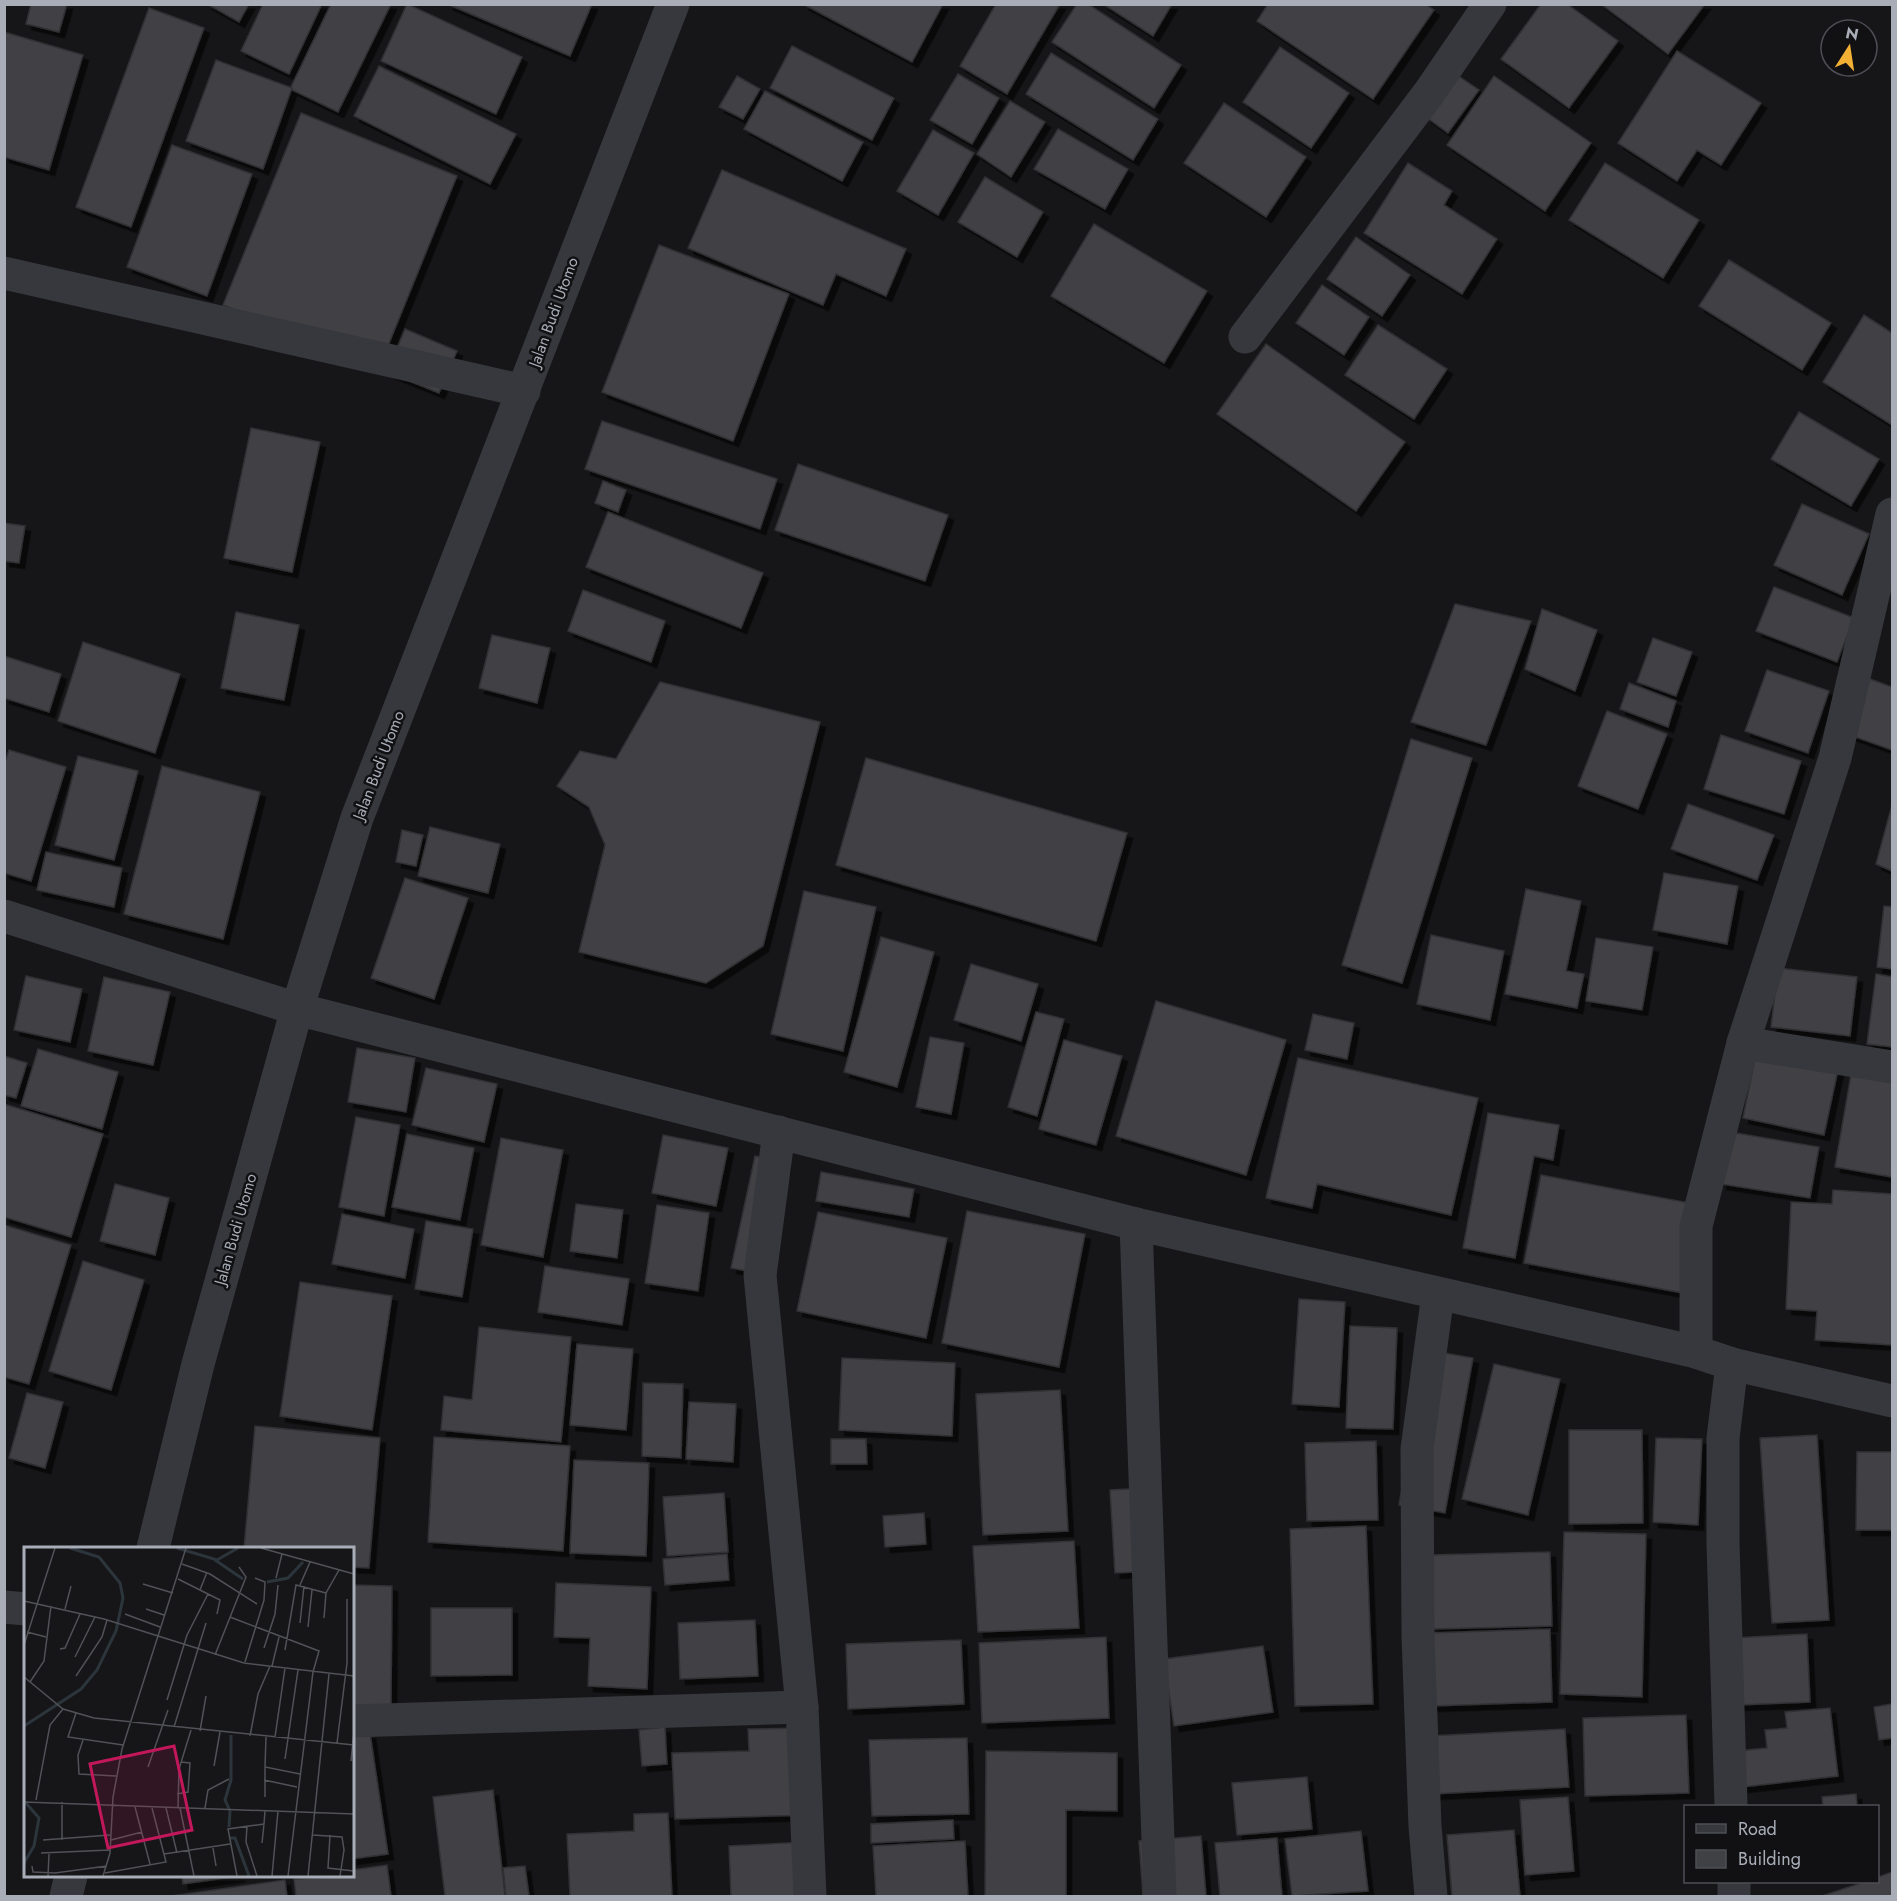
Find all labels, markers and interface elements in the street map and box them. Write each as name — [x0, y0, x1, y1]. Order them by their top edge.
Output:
north arrow — [1819, 18, 1879, 78]
text: N — [1843, 21, 1861, 46]
street label: Jalan Budi Utomo — [522, 254, 584, 372]
street label: Jalan Budi Utomo — [346, 707, 410, 825]
street label: Jalan Budi Utomo — [208, 1170, 263, 1290]
inset map — [24, 1547, 354, 1877]
legend — [1684, 1805, 1879, 1883]
text: Road — [1738, 1816, 1777, 1842]
text: Building — [1738, 1846, 1801, 1872]

